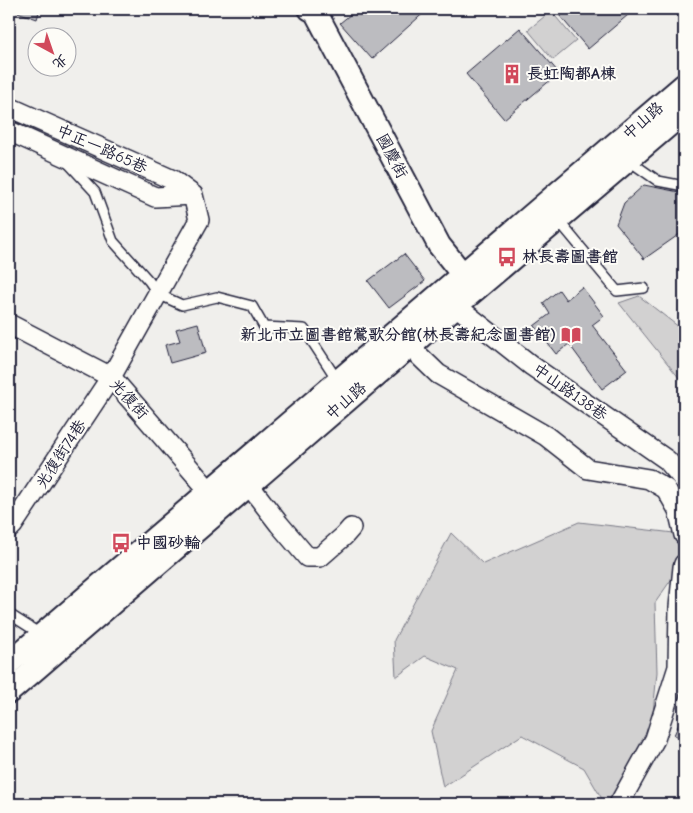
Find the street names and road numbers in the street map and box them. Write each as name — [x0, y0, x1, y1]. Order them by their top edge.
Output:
street label: 中山路 — [619, 98, 667, 144]
street label: 中正一路65巷 — [54, 121, 150, 177]
street label: 國慶街 — [373, 131, 411, 181]
street label: 中山路138巷 — [529, 360, 611, 424]
street label: 光復街 — [106, 375, 152, 423]
street label: 中山路 — [322, 378, 370, 424]
street label: 光復街74巷 — [32, 416, 90, 492]

